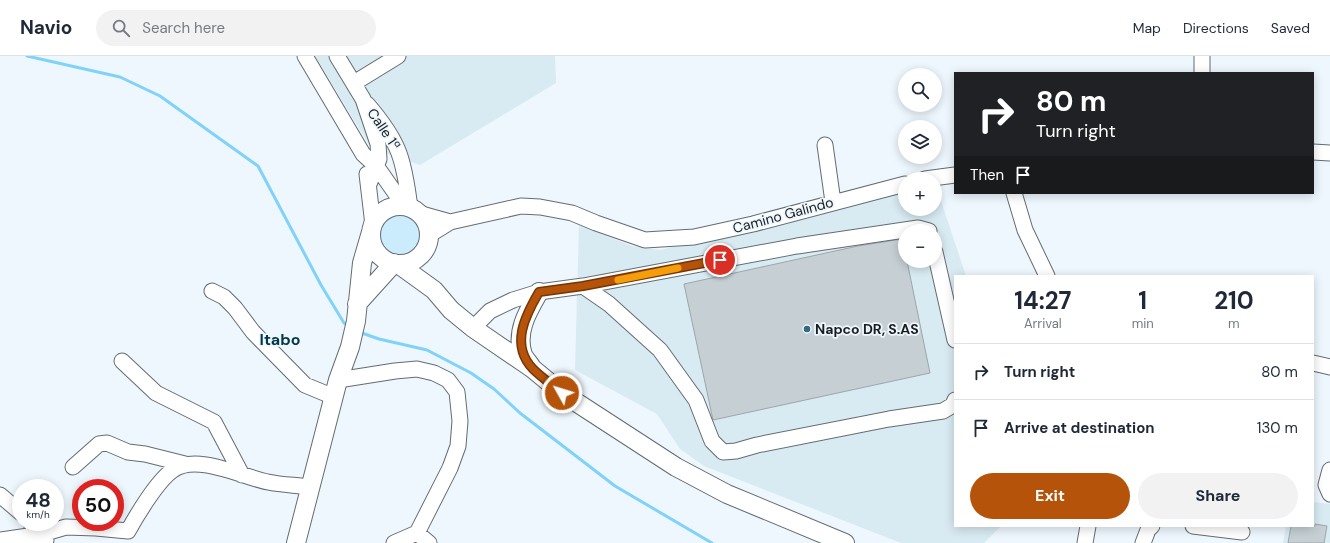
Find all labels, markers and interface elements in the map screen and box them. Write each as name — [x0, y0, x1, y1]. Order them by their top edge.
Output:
search box — [96, 10, 376, 46]
text: Navio — [20, 15, 72, 40]
icon: search — [110, 17, 132, 39]
text: Search here — [142, 18, 225, 38]
text: Map — [1133, 19, 1161, 37]
text: Directions — [1183, 19, 1249, 37]
text: Saved — [1271, 19, 1310, 37]
map controls — [898, 68, 942, 268]
button: search — [898, 68, 942, 112]
text: 80 m — [1036, 83, 1106, 120]
icon: right — [970, 88, 1022, 140]
street label: Calle 1ª — [363, 105, 405, 153]
text: Turn right — [1036, 119, 1116, 143]
button: layers — [898, 120, 942, 164]
icon: arrive — [1012, 164, 1034, 186]
text: Then — [970, 165, 1004, 185]
button: + — [898, 172, 942, 216]
street label: Camino Galindo — [731, 193, 835, 237]
button: − — [898, 224, 942, 268]
pin — [703, 243, 737, 277]
icon: arrive — [709, 249, 731, 271]
text: 14:27 — [1014, 285, 1071, 316]
text: 1 — [1138, 285, 1147, 316]
text: 210 — [1214, 285, 1254, 316]
text: Arrival — [1024, 315, 1062, 332]
text: min — [1132, 315, 1154, 332]
text: m — [1228, 315, 1240, 332]
place label: Napco DR, S.AS — [815, 320, 919, 338]
marker: Napco DR, S.AS — [802, 324, 812, 334]
district label: Itabo — [260, 329, 300, 350]
icon: right — [970, 361, 992, 383]
text: Turn right — [1004, 362, 1075, 382]
text: 80 m — [1261, 362, 1298, 382]
position arrow — [541, 372, 583, 414]
icon: arrive — [970, 417, 992, 439]
text: Arrive at destination — [1004, 418, 1155, 438]
text: 130 m — [1257, 418, 1298, 438]
button: Exit — [970, 473, 1130, 519]
button: Share — [1138, 473, 1298, 519]
speed limit sign: 50 — [72, 479, 124, 531]
text: 48 — [25, 487, 51, 513]
text: km/h — [26, 508, 50, 521]

